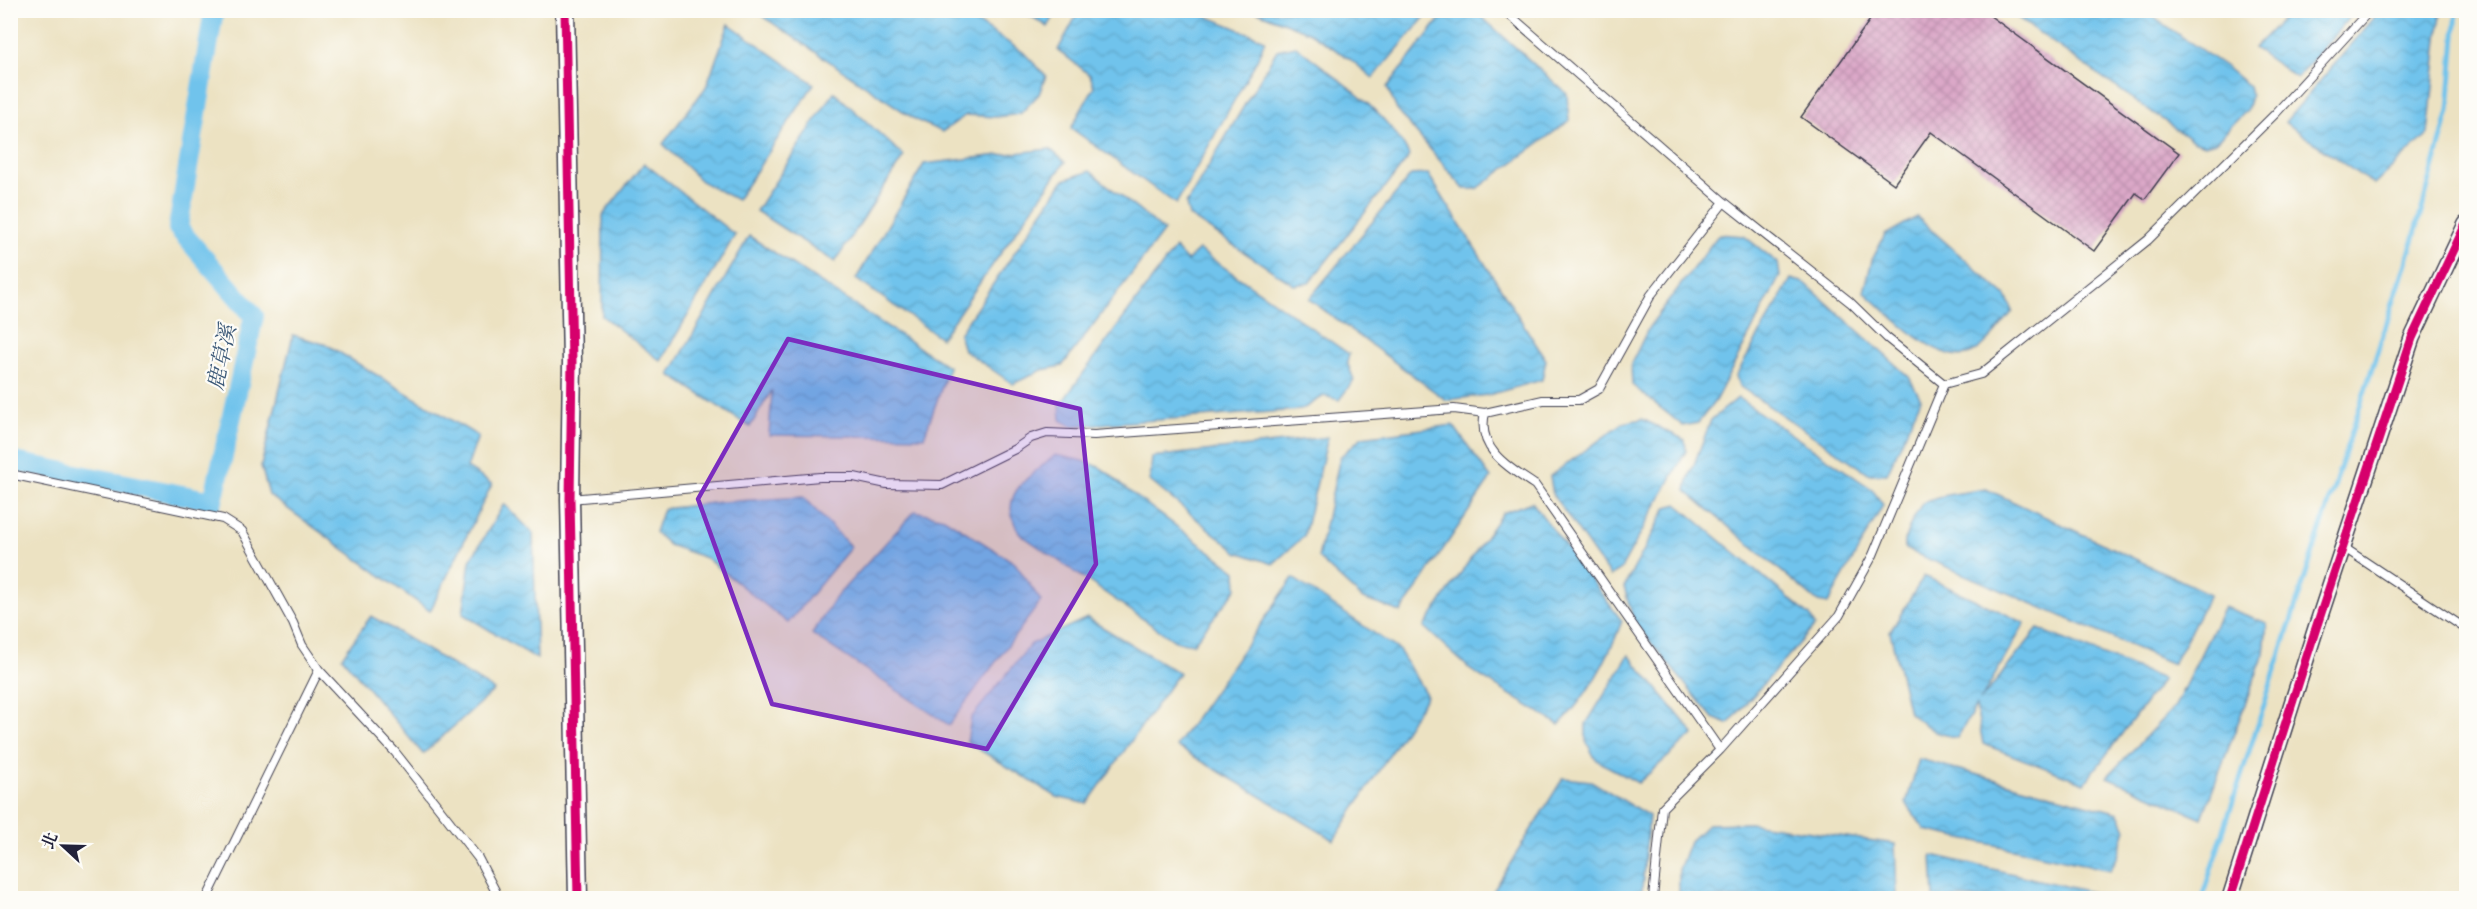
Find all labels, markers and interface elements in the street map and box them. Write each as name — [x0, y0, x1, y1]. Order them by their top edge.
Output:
water label: 鹿草溪 — [201, 320, 242, 392]
north arrow — [33, 816, 93, 876]
text: 北 — [38, 830, 61, 852]

